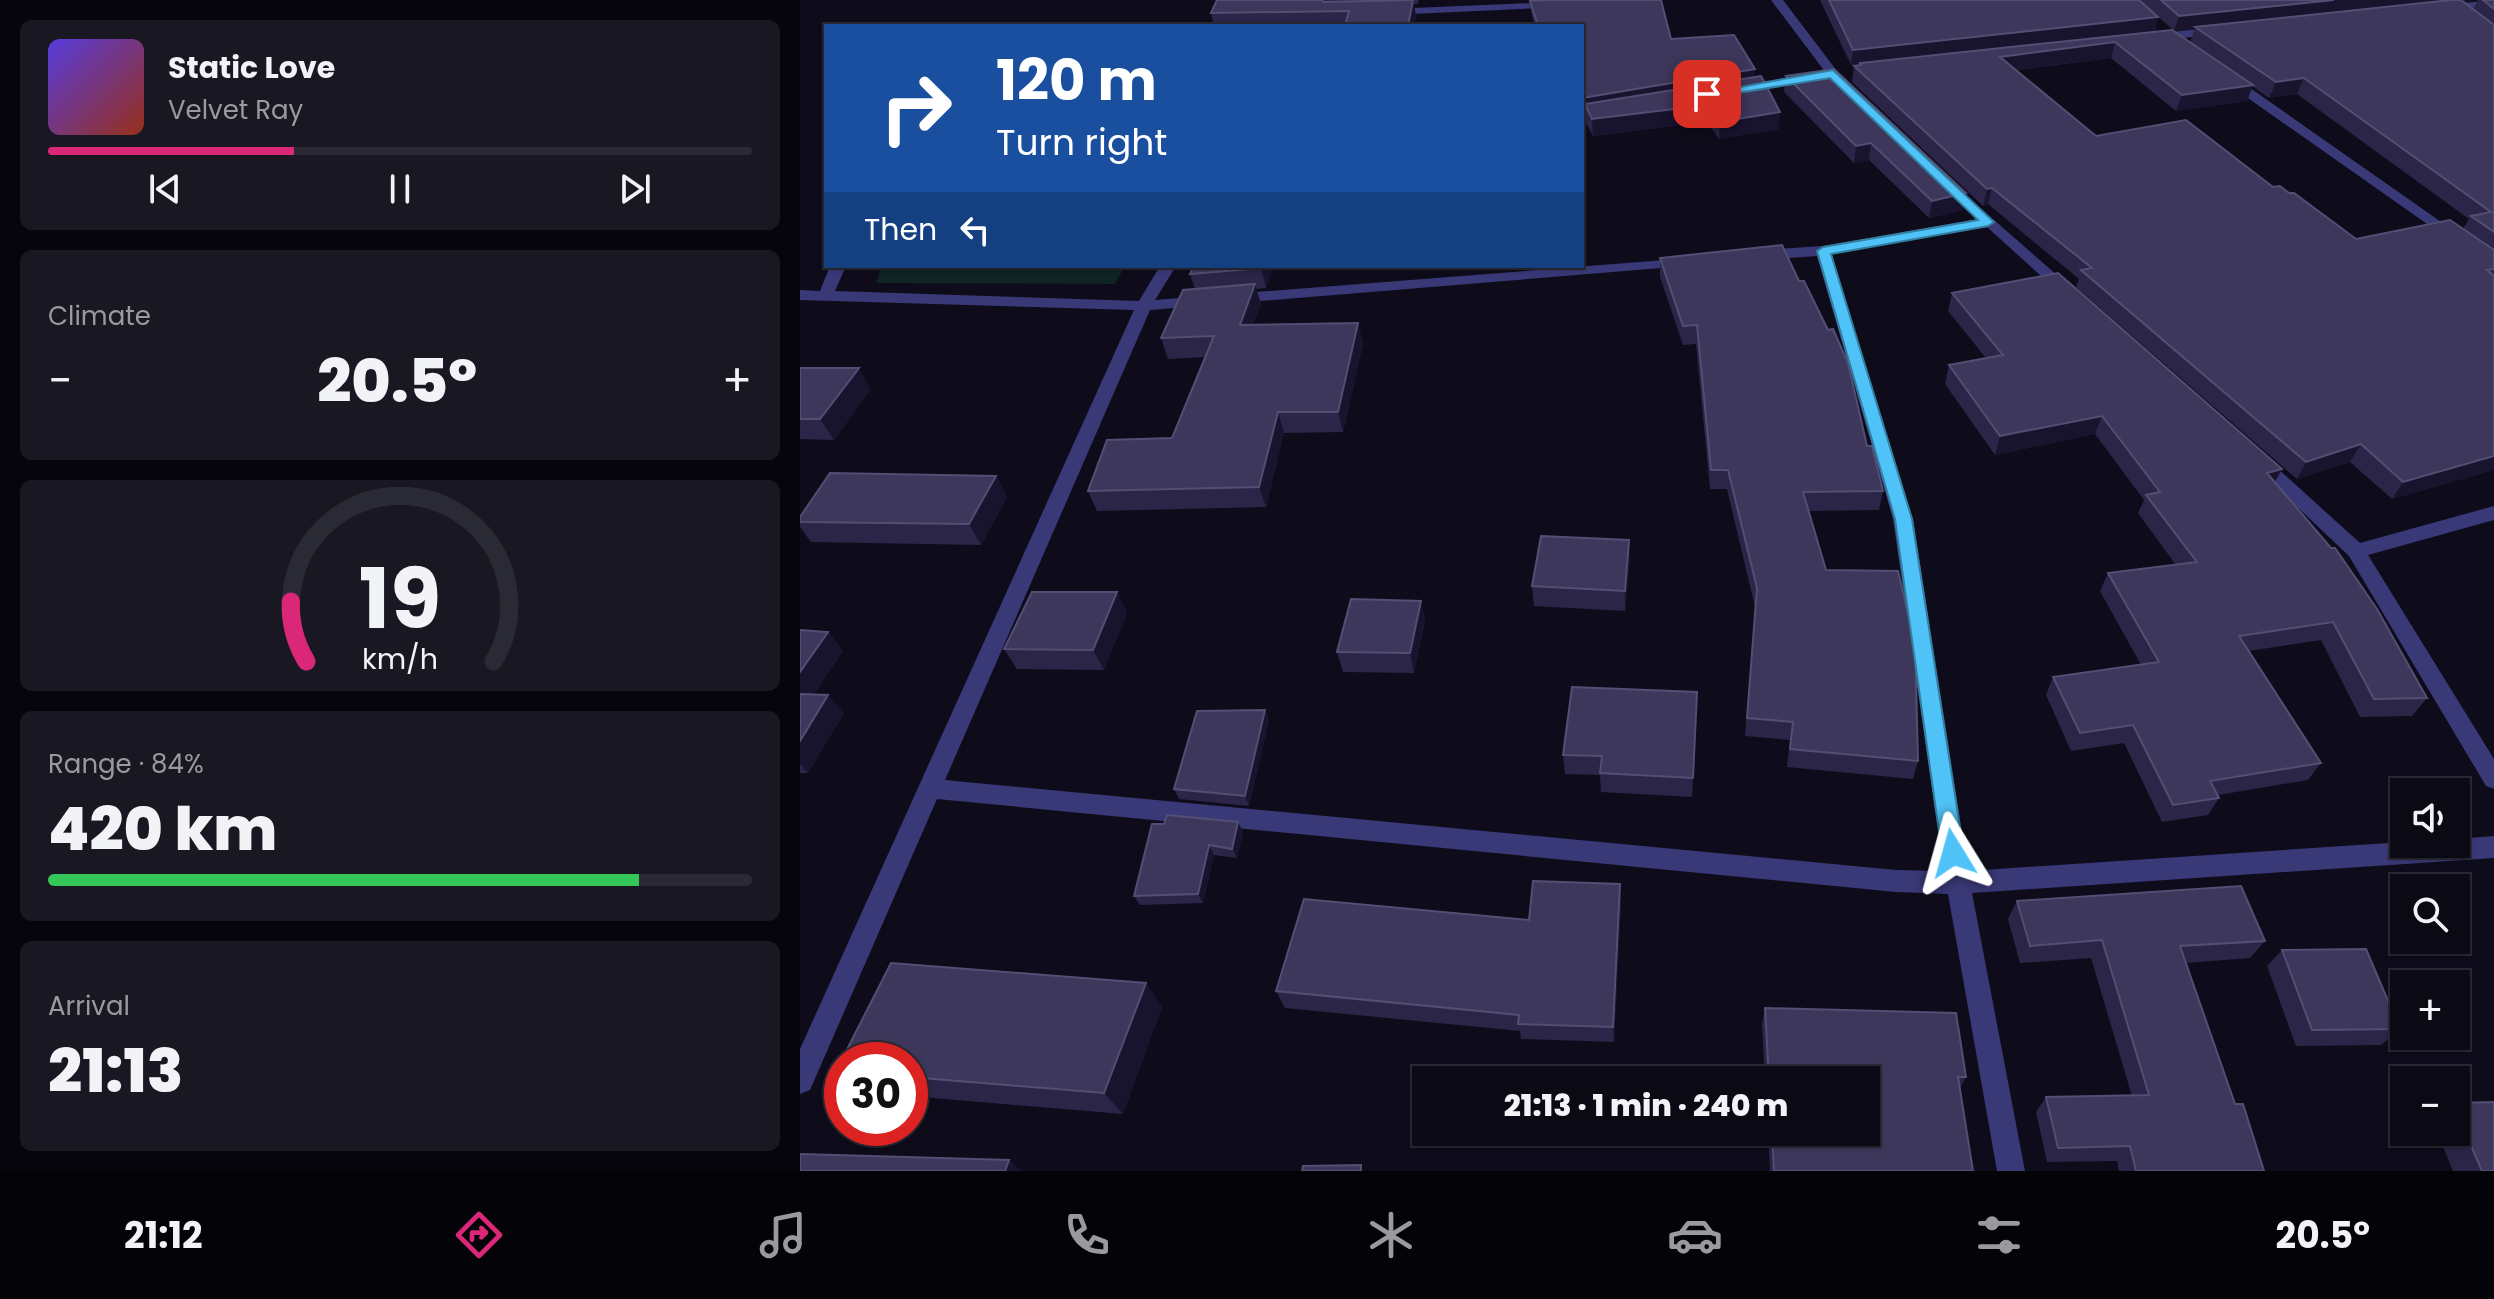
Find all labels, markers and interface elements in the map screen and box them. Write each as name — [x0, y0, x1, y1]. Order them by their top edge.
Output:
text: 120 m — [996, 41, 1157, 120]
text: Static Love — [168, 46, 335, 89]
icon: right — [864, 56, 968, 160]
pin — [1673, 60, 1741, 128]
icon: arrive — [1685, 72, 1729, 116]
text: Velvet Ray — [168, 92, 303, 128]
text: Turn right — [996, 117, 1167, 168]
icon: previous — [143, 167, 187, 211]
icon: pause — [378, 167, 422, 211]
icon: next — [613, 167, 657, 211]
text: Then — [864, 208, 937, 251]
icon: left — [953, 208, 997, 252]
text: Climate — [48, 298, 151, 334]
text: 20.5° — [317, 339, 477, 423]
text: − — [48, 350, 72, 411]
text: + — [722, 350, 752, 411]
text: 19 — [359, 540, 441, 656]
text: km/h — [362, 639, 438, 679]
text: Range · 84% — [48, 746, 204, 782]
map controls — [2390, 778, 2470, 1146]
button: sound — [2390, 778, 2470, 858]
text: 420 km — [48, 787, 277, 871]
position arrow — [1911, 811, 1995, 895]
button: search — [2390, 874, 2470, 954]
button: + — [2390, 970, 2470, 1050]
text: Arrival — [48, 988, 130, 1024]
text: 21:13 — [48, 1029, 183, 1113]
speed limit sign: 30 — [824, 1042, 928, 1146]
button: − — [2390, 1066, 2470, 1146]
text: 21:13 · 1 min · 240 m — [1504, 1084, 1788, 1127]
icon: directions — [451, 1207, 507, 1263]
icon: music — [755, 1207, 811, 1263]
icon: phone — [1059, 1207, 1115, 1263]
icon: climate — [1363, 1207, 1419, 1263]
icon: car — [1667, 1207, 1723, 1263]
icon: filters — [1971, 1207, 2027, 1263]
text: 21:12 — [124, 1210, 203, 1261]
text: 20.5° — [2276, 1210, 2370, 1261]

